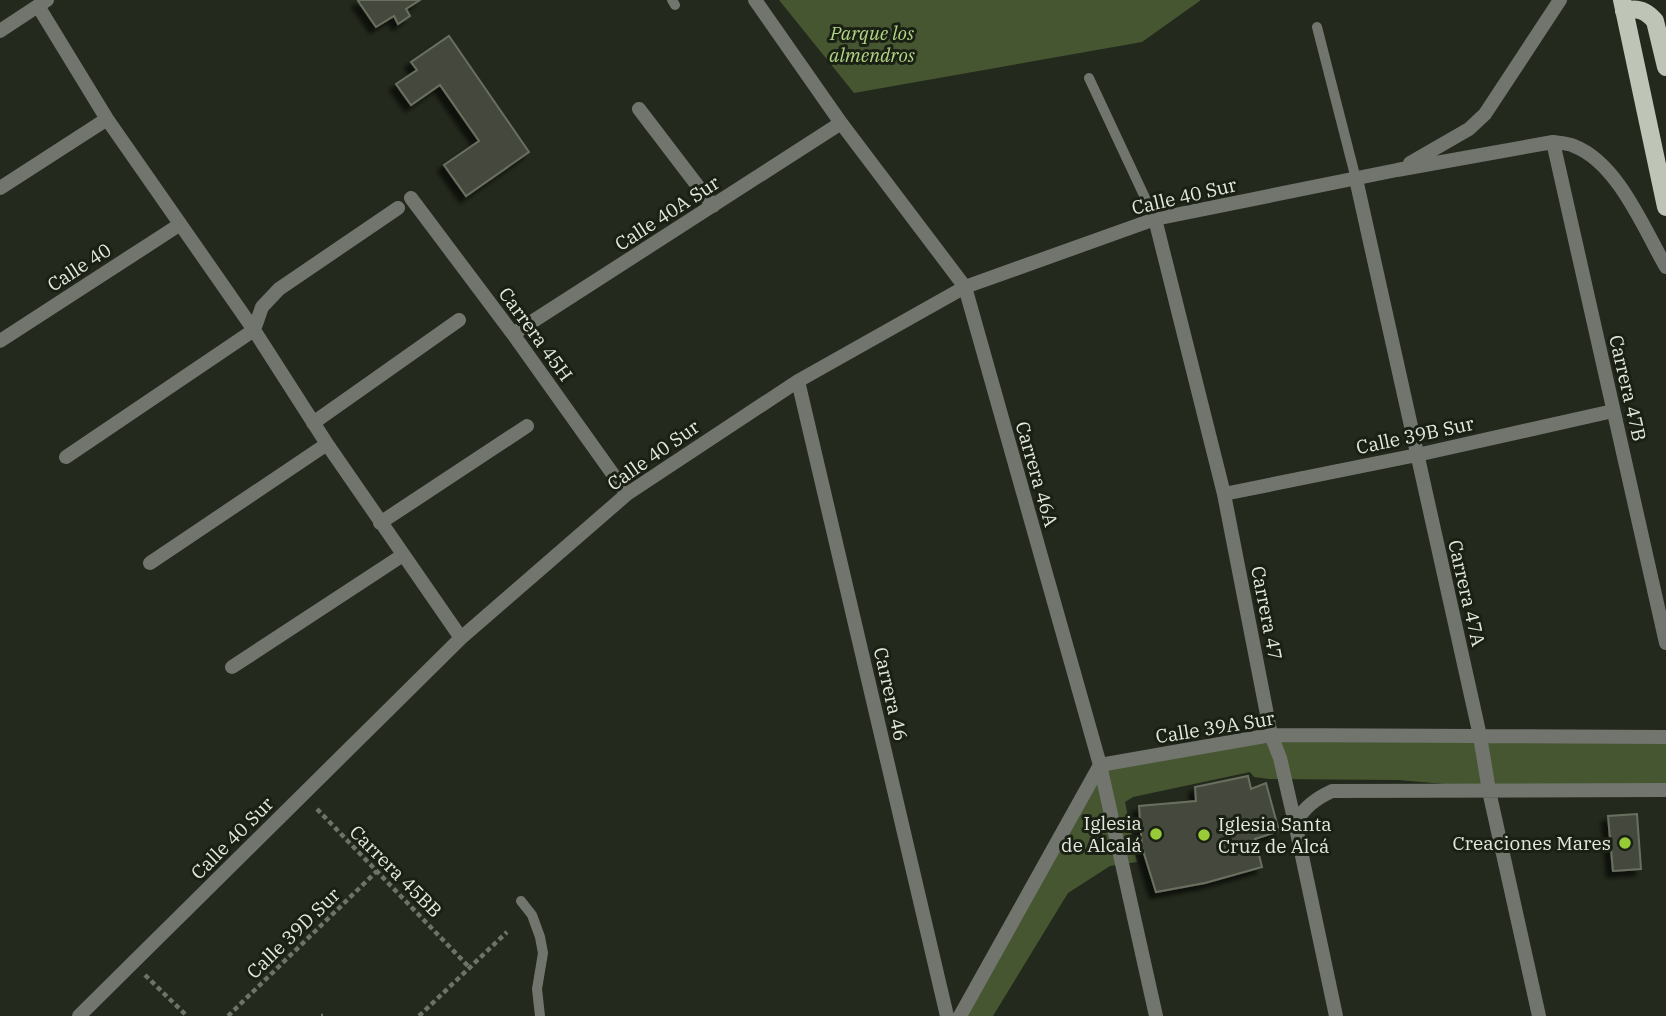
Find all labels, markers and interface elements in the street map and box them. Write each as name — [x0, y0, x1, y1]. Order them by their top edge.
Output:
park label: Parque los almendros — [829, 21, 915, 67]
street label: Calle 40A Sur — [610, 170, 724, 256]
street label: Calle 40 Sur — [1129, 172, 1239, 220]
street label: Calle 40 — [43, 238, 115, 296]
street label: Carrera 45H — [494, 282, 578, 386]
street label: Carrera 47B — [1604, 333, 1652, 443]
street label: Calle 39B Sur — [1354, 411, 1477, 459]
street label: Calle 40 Sur — [602, 414, 704, 496]
street label: Carrera 46A — [1011, 419, 1063, 529]
street label: Carrera 47A — [1443, 537, 1491, 649]
street label: Carrera 47 — [1246, 564, 1288, 662]
street label: Carrera 46 — [869, 645, 913, 743]
street label: Calle 39A Sur — [1154, 706, 1277, 748]
street label: Calle 40 Sur — [186, 791, 279, 884]
place label: Iglesia de Alcalá — [1061, 811, 1142, 857]
place label: Iglesia Santa Cruz de Alcá — [1218, 812, 1332, 858]
street label: Carrera 45BB — [345, 820, 447, 922]
marker: Iglesia de Alcalá — [1148, 826, 1164, 842]
marker: Iglesia Santa Cruz de Alcá — [1196, 827, 1212, 843]
place label: Creaciones Mares — [1452, 831, 1611, 855]
marker: Creaciones Mares — [1617, 835, 1633, 851]
street label: Calle 39D Sur — [241, 882, 345, 983]

